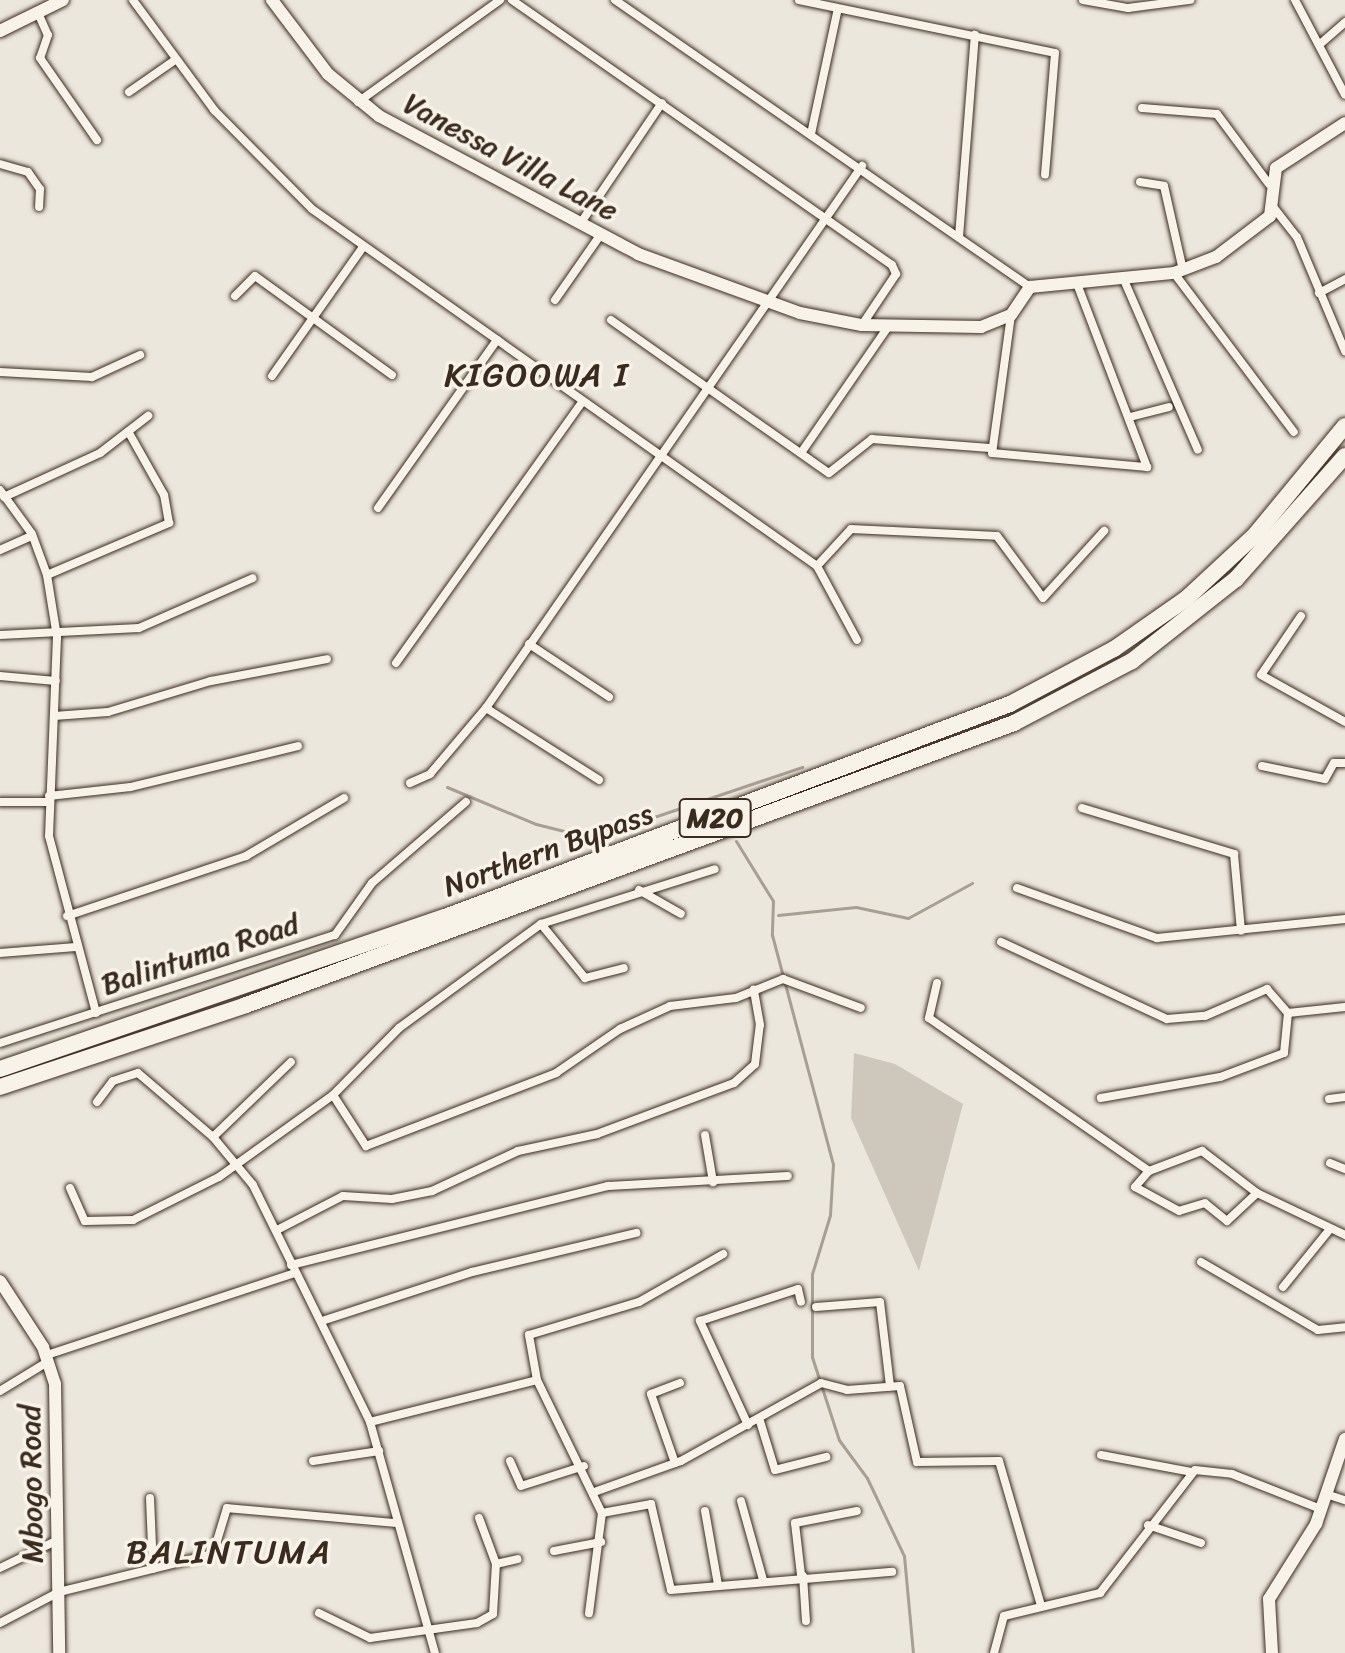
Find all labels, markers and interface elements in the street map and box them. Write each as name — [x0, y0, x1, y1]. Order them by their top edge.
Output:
street label: Vanessa Villa Lane — [398, 85, 624, 229]
district label: KIGOOWA I — [442, 356, 632, 396]
road number: M20 — [677, 794, 753, 842]
street label: Northern Bypass — [438, 795, 658, 905]
street label: Balintuma Road — [97, 905, 303, 1003]
street label: Mbogo Road — [12, 1404, 50, 1564]
district label: BALINTUMA — [127, 1533, 331, 1573]

